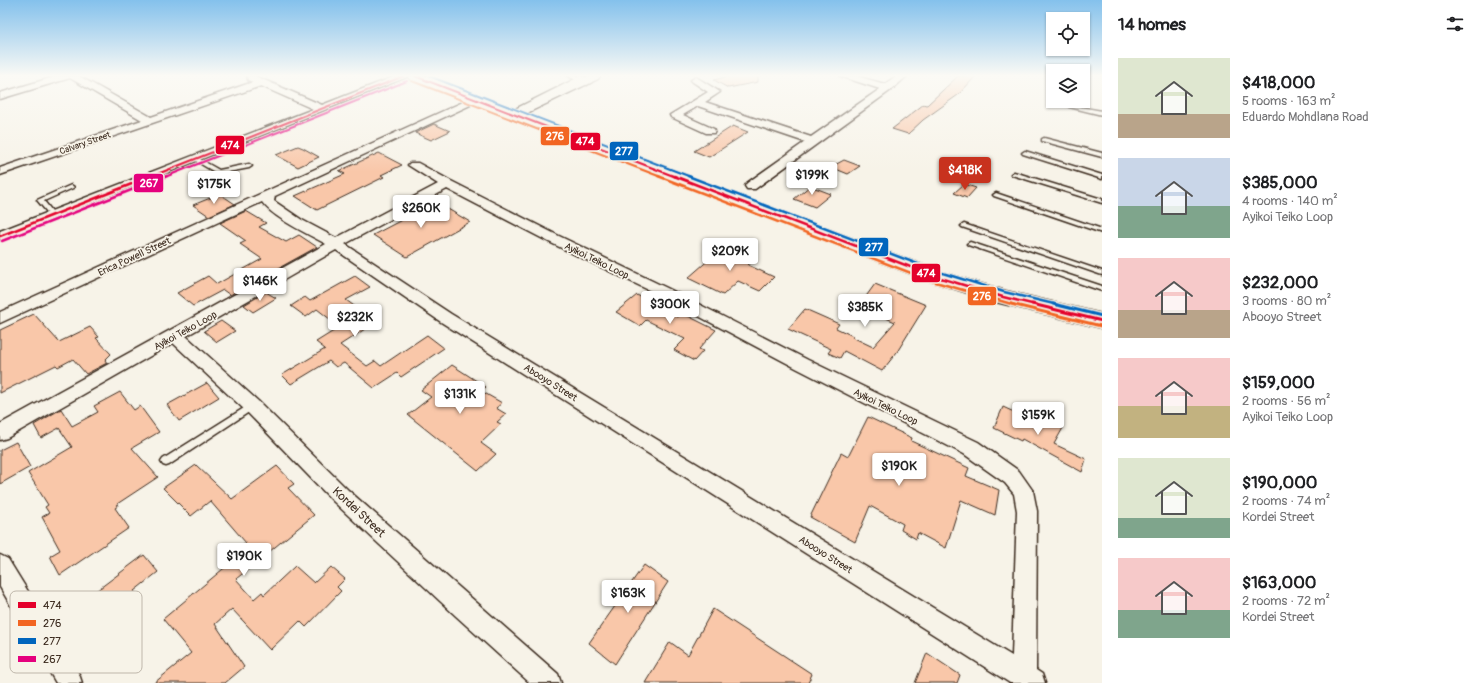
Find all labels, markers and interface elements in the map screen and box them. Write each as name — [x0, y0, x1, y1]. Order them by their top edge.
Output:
map controls — [1046, 12, 1090, 108]
button: locate — [1046, 12, 1090, 56]
icon: filters — [1444, 13, 1466, 35]
text: 14 homes — [1118, 14, 1186, 35]
button: layers — [1046, 64, 1090, 108]
text: $418,000 — [1242, 72, 1315, 93]
icon: home — [1150, 74, 1198, 122]
text: 5 rooms · 163 m² — [1242, 93, 1336, 109]
text: Eduardo Mohdlana Road — [1242, 109, 1369, 125]
line badge: 276 — [540, 126, 570, 146]
street label: Calvary Street — [58, 129, 113, 157]
text: 276 — [546, 130, 565, 143]
line badge: 474 — [570, 132, 601, 151]
line badge: 474 — [215, 135, 245, 155]
text: 474 — [575, 135, 595, 148]
text: 474 — [220, 139, 240, 152]
line badge: 277 — [609, 141, 639, 161]
text: 277 — [615, 145, 633, 158]
pin: $418K — [937, 157, 993, 191]
pin: $199K — [784, 162, 840, 196]
text: $418K — [948, 162, 982, 178]
text: $199K — [795, 167, 829, 183]
pin: $175K — [186, 171, 242, 205]
text: $385,000 — [1242, 172, 1318, 193]
line badge: 267 — [133, 173, 164, 193]
icon: home — [1150, 174, 1198, 222]
text: $175K — [197, 176, 231, 192]
text: 267 — [140, 177, 158, 190]
text: 4 rooms · 140 m² — [1242, 193, 1338, 209]
pin: $260K — [393, 195, 449, 229]
text: $260K — [402, 200, 440, 216]
text: Ayikoi Teiko Loop — [1242, 209, 1333, 225]
street label: Erica Powell Street — [96, 234, 174, 279]
line badge: 277 — [858, 237, 889, 257]
pin: $209K — [702, 238, 758, 272]
street label: Ayikoi Teiko Loop — [562, 240, 631, 282]
text: 277 — [865, 241, 883, 254]
text: $209K — [711, 243, 749, 259]
line badge: 474 — [911, 263, 941, 283]
text: 474 — [916, 267, 936, 280]
pin: $146K — [232, 268, 288, 302]
text: $232,000 — [1242, 272, 1318, 293]
text: $146K — [242, 273, 278, 289]
icon: home — [1150, 274, 1198, 322]
line badge: 276 — [967, 286, 997, 306]
text: 276 — [973, 290, 992, 303]
pin: $300K — [642, 291, 698, 325]
text: 3 rooms · 80 m² — [1242, 293, 1331, 309]
pin: $385K — [837, 294, 893, 328]
text: $300K — [650, 296, 690, 312]
text: $385K — [847, 299, 883, 315]
pin: $232K — [327, 304, 383, 338]
street label: Ayikoi Teiko Loop — [152, 308, 219, 353]
text: $232K — [337, 309, 373, 325]
text: Abooyo Street — [1242, 309, 1321, 325]
street label: Abooyo Street — [521, 362, 580, 405]
text: $159,000 — [1242, 372, 1315, 393]
icon: home — [1150, 374, 1198, 422]
pin: $131K — [432, 381, 488, 415]
text: $131K — [444, 386, 476, 402]
street label: Ayikoi Teiko Loop — [851, 386, 920, 428]
text: 2 rooms · 56 m² — [1242, 393, 1330, 409]
pin: $159K — [1010, 402, 1066, 436]
text: $159K — [1021, 407, 1055, 423]
text: Ayikoi Teiko Loop — [1242, 409, 1333, 425]
pin: $190K — [871, 453, 927, 487]
text: $190K — [881, 458, 917, 474]
text: $190,000 — [1242, 472, 1317, 493]
icon: home — [1150, 474, 1198, 522]
street label: Kordei Street — [329, 484, 388, 541]
text: 2 rooms · 74 m² — [1242, 493, 1330, 509]
text: Kordei Street — [1242, 509, 1315, 525]
street label: Abooyo Street — [796, 534, 855, 577]
pin: $190K — [216, 543, 272, 577]
text: $190K — [226, 548, 262, 564]
text: $163,000 — [1242, 572, 1316, 593]
icon: home — [1150, 574, 1198, 622]
pin: $163K — [600, 580, 656, 614]
text: $163K — [611, 585, 645, 601]
legend — [10, 591, 142, 673]
text: 2 rooms · 72 m² — [1242, 593, 1330, 609]
text: 474 — [43, 599, 62, 612]
text: Kordei Street — [1242, 609, 1315, 625]
text: 276 — [43, 617, 61, 630]
text: 277 — [43, 635, 61, 648]
text: 267 — [43, 653, 61, 666]

